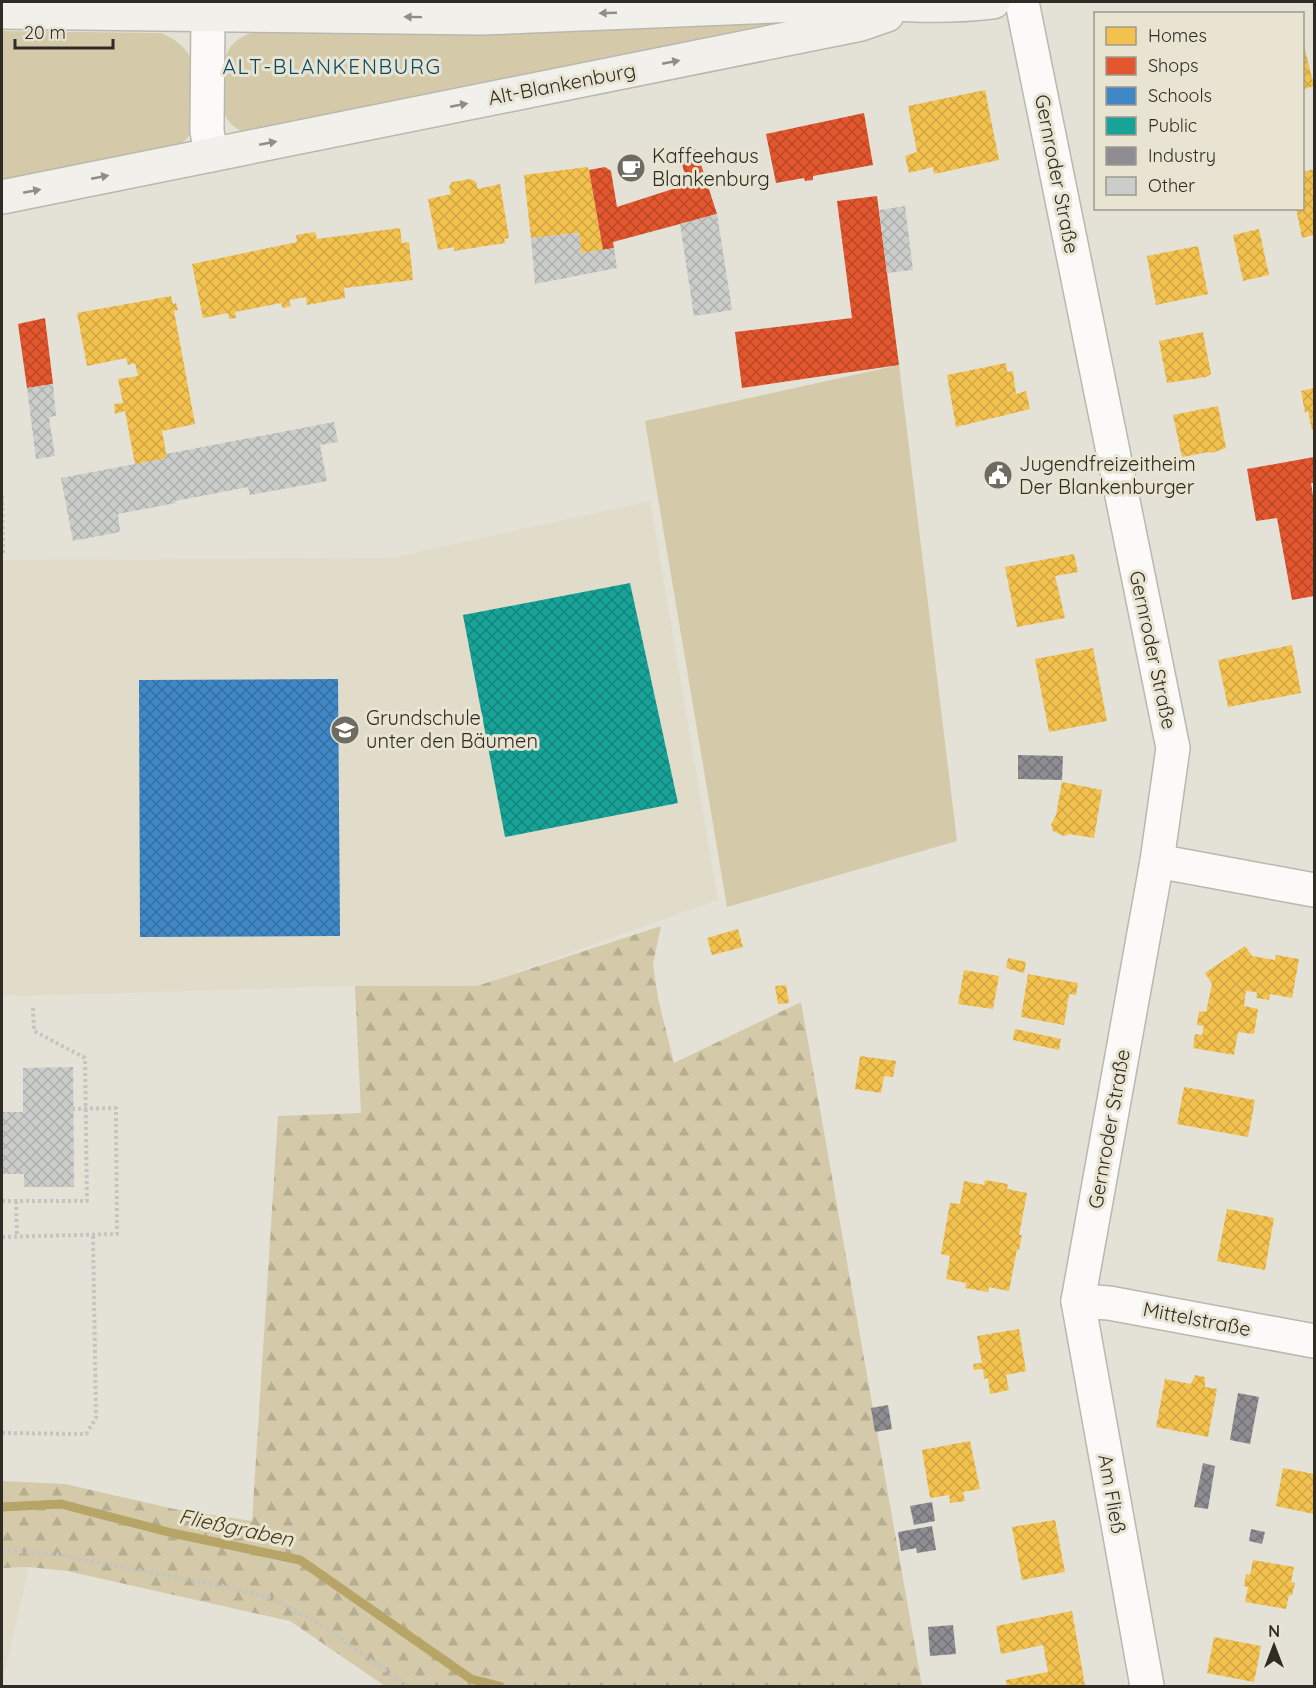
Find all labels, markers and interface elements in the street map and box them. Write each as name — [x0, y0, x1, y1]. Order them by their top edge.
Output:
one-way arrow — [599, 8, 618, 17]
scale bar — [15, 12, 112, 50]
one-way arrow — [404, 12, 423, 22]
legend — [1094, 12, 1304, 210]
text: 20 m — [24, 21, 66, 44]
text: Homes — [1148, 24, 1207, 47]
district label: ALT-BLANKENBURG — [222, 53, 442, 79]
text: Shops — [1148, 54, 1199, 77]
street label: Alt-Blankenburg — [486, 57, 638, 110]
one-way arrow — [662, 57, 681, 66]
text: Schools — [1148, 84, 1212, 107]
street label: Gernroder Straße — [1030, 92, 1085, 256]
one-way arrow — [450, 100, 469, 109]
text: Public — [1148, 114, 1197, 137]
one-way arrow — [259, 138, 278, 147]
place label: Kaffeehaus Blankenburg — [652, 143, 770, 191]
text: Industry — [1148, 144, 1216, 167]
cafe icon: Kaffeehaus Blankenburg — [615, 152, 647, 184]
one-way arrow — [90, 172, 109, 181]
text: Other — [1148, 174, 1195, 197]
one-way arrow — [23, 185, 42, 195]
place label: Jugendfreizeitheim Der Blankenburger — [1019, 451, 1196, 499]
public building icon: Jugendfreizeitheim Der Blankenburger — [982, 459, 1014, 491]
street label: Gernroder Straße — [1124, 568, 1182, 731]
place label: Grundschule unter den Bäumen — [366, 705, 538, 753]
school or university icon: Grundschule unter den Bäumen — [329, 714, 361, 746]
street label: Gernroder Straße — [1082, 1047, 1135, 1211]
street label: Mittelstraße — [1141, 1296, 1253, 1341]
street label: Am Fließ — [1093, 1452, 1132, 1536]
water label: Fließgraben — [177, 1502, 297, 1552]
north arrow — [1244, 1616, 1304, 1676]
text: N — [1268, 1621, 1280, 1641]

